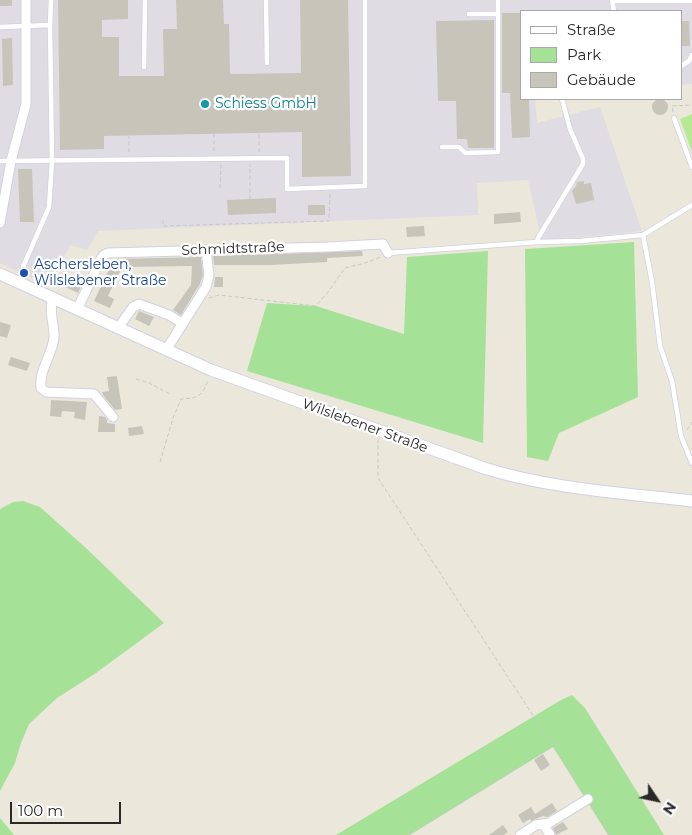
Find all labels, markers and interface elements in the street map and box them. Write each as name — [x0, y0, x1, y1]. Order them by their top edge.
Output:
legend — [520, 10, 682, 100]
text: Straße — [567, 20, 616, 39]
text: Park — [567, 45, 601, 64]
text: Gebäude — [567, 70, 636, 89]
place label: Schiess GmbH — [215, 96, 317, 112]
marker: Schiess GmbH — [199, 98, 211, 110]
street label: Schmidtstraße — [181, 239, 285, 259]
place label: Aschersleben, Wilslebener Straße — [34, 257, 166, 290]
marker: Aschersleben, Wilslebener Straße — [18, 267, 30, 279]
street label: Wilslebener Straße — [300, 395, 430, 457]
north arrow — [632, 775, 682, 825]
scale bar — [12, 792, 124, 824]
text: N — [659, 799, 680, 818]
text: 100 m — [18, 801, 63, 820]

